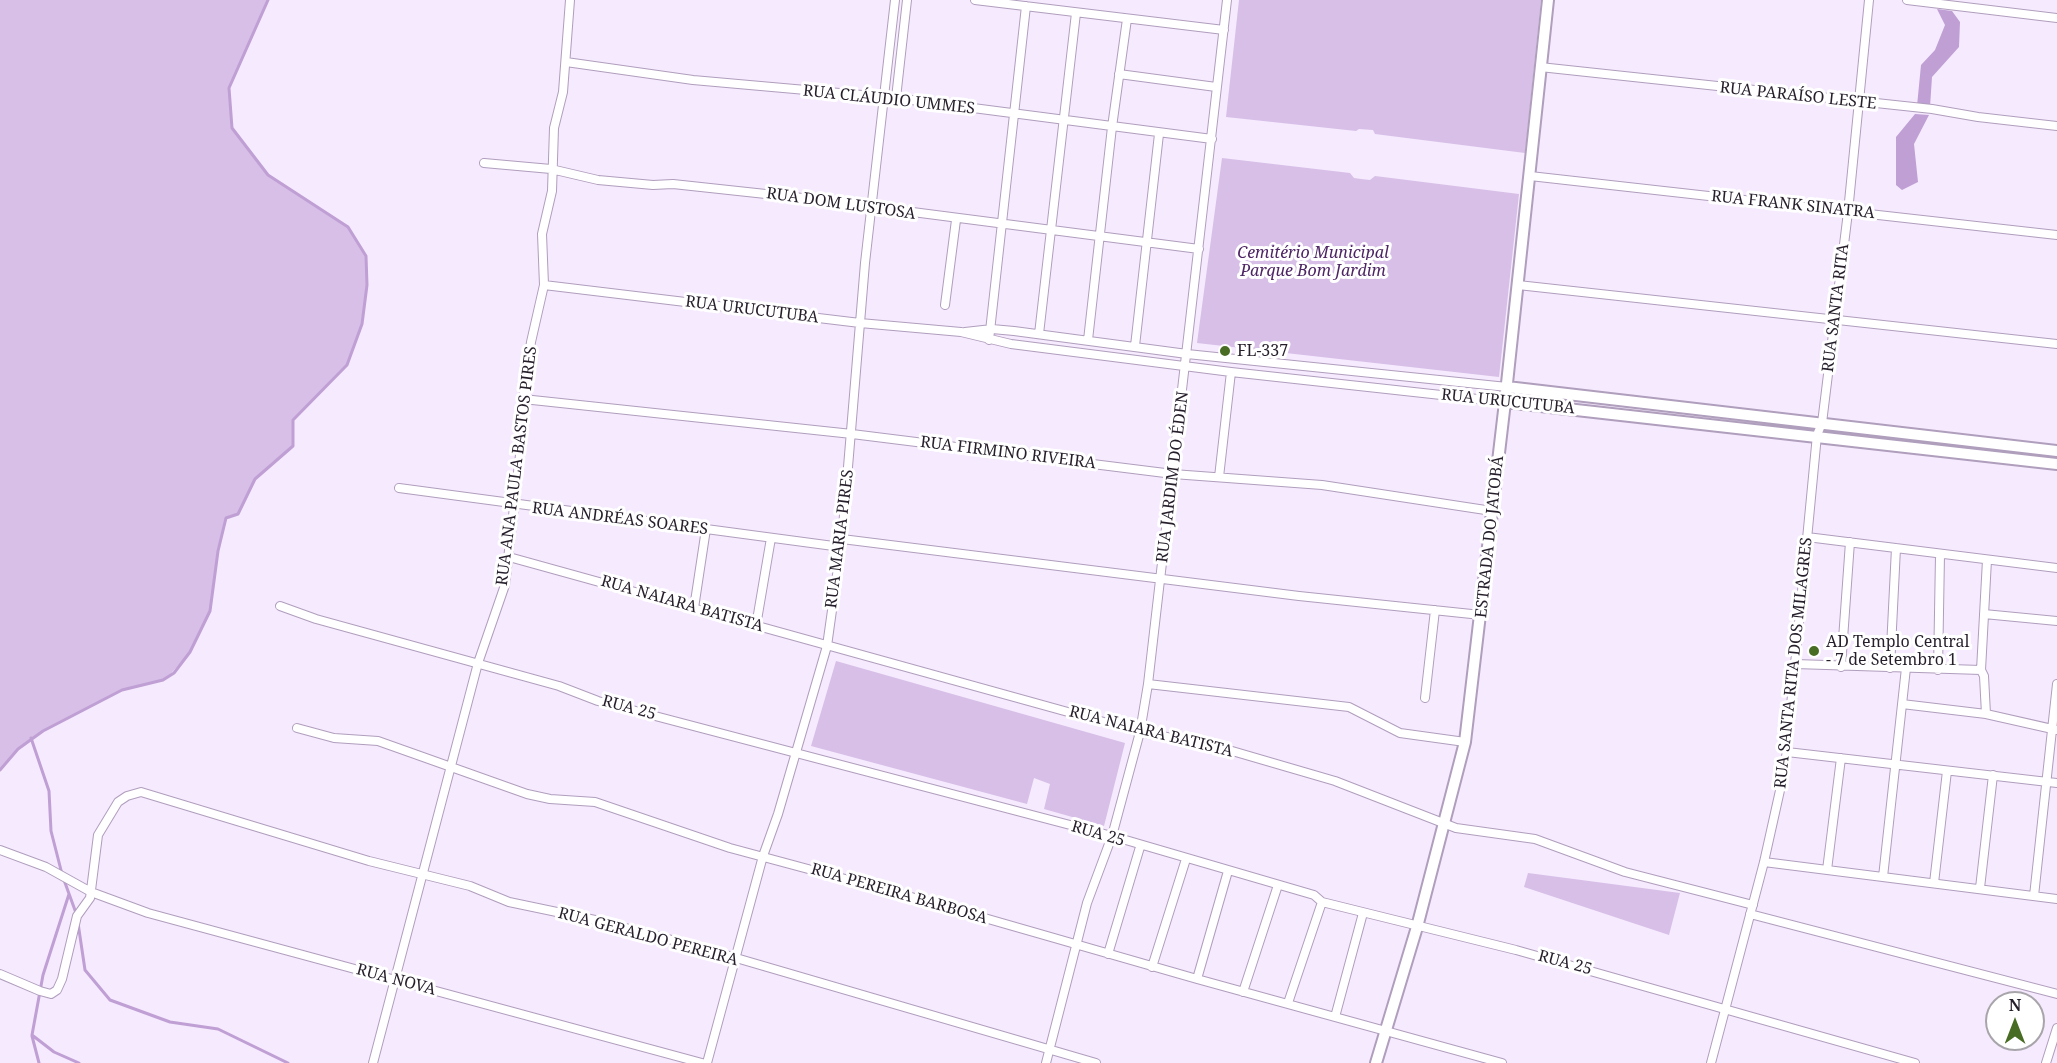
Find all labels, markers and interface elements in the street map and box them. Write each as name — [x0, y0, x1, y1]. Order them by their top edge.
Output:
street label: RUA PARAÍSO LESTE — [1719, 78, 1877, 114]
street label: RUA CLÁUDIO UMMES — [802, 81, 976, 119]
street label: RUA DOM LUSTOSA — [765, 184, 917, 224]
street label: RUA FRANK SINATRA — [1710, 187, 1876, 223]
park label: Cemitério Municipal Parque Bom Jardim — [1237, 243, 1389, 281]
street label: RUA SANTA RITA — [1819, 243, 1853, 373]
street label: RUA URUCUTUBA — [684, 292, 820, 328]
place label: FL-337 — [1237, 341, 1288, 361]
marker: FL-337 — [1218, 344, 1232, 358]
street label: RUA ANA PAULA BASTOS PIRES — [493, 345, 541, 587]
street label: RUA URUCUTUBA — [1440, 385, 1576, 419]
street label: RUA JARDIM DO ÉDEN — [1153, 390, 1193, 564]
street label: RUA FIRMINO RIVEIRA — [919, 433, 1097, 473]
street label: ESTRADA DO JATOBÁ — [1472, 455, 1508, 619]
street label: RUA MARIA PIRES — [822, 468, 858, 610]
street label: RUA ANDRÉAS SOARES — [531, 499, 709, 539]
street label: RUA SANTA RITA DOS MILAGRES — [1771, 536, 1817, 790]
street label: RUA NAIARA BATISTA — [599, 572, 765, 636]
place label: AD Templo Central - 7 de Setembro 1 — [1826, 632, 1969, 670]
marker: AD Templo Central - 7 de Setembro 1 — [1807, 644, 1821, 658]
street label: RUA 25 — [600, 692, 658, 724]
street label: RUA NAIARA BATISTA — [1067, 702, 1235, 762]
street label: RUA 25 — [1069, 817, 1127, 851]
street label: RUA PEREIRA BARBOSA — [809, 860, 989, 928]
street label: RUA GERALDO PEREIRA — [556, 904, 740, 970]
street label: RUA 25 — [1536, 947, 1594, 979]
street label: RUA NOVA — [354, 960, 438, 1000]
north arrow — [1985, 991, 2045, 1051]
text: N — [2009, 994, 2021, 1016]

